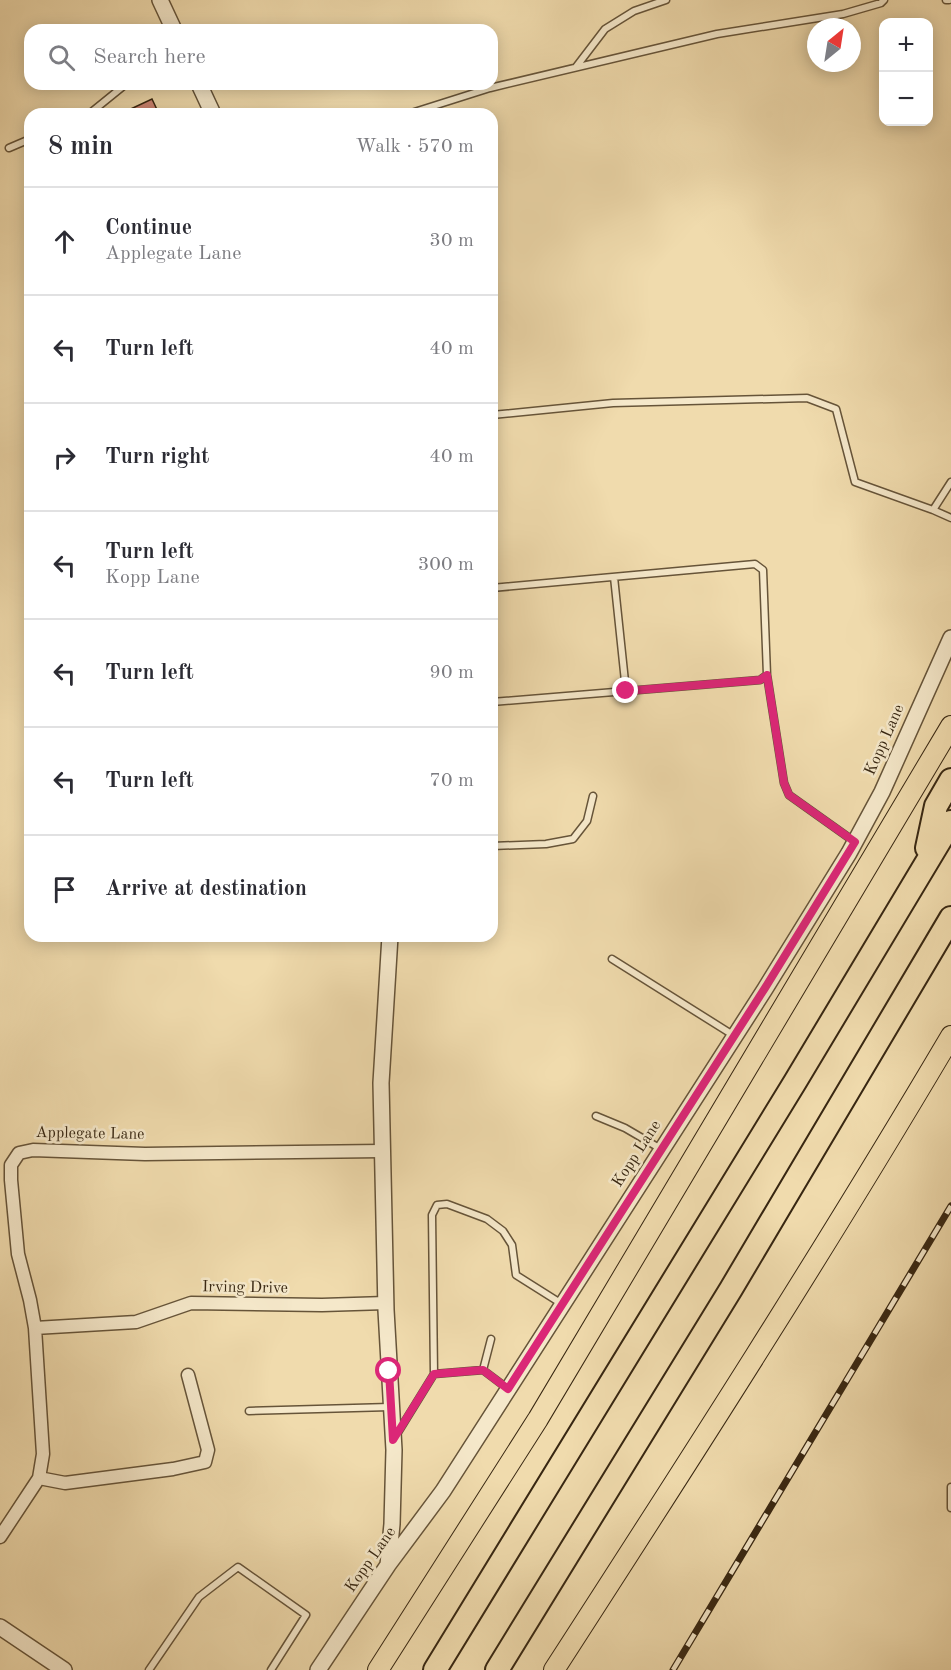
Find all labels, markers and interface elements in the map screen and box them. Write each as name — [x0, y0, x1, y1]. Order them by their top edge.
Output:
north arrow — [807, 18, 861, 72]
map controls — [879, 18, 933, 126]
button: + — [879, 18, 933, 72]
search box — [24, 24, 498, 90]
icon: search — [45, 41, 78, 74]
text: Search here — [93, 46, 206, 68]
button: − — [879, 72, 933, 126]
text: 8 min — [48, 134, 113, 160]
text: Walk · 570 m — [355, 137, 474, 157]
text: Continue — [105, 217, 192, 239]
icon: ahead — [48, 225, 81, 258]
text: 30 m — [429, 231, 474, 251]
text: Applegate Lane — [105, 244, 241, 264]
icon: left — [48, 333, 81, 366]
text: Turn left — [105, 338, 194, 360]
text: 40 m — [429, 339, 474, 359]
icon: right — [48, 441, 81, 474]
text: Turn right — [105, 446, 209, 468]
text: 40 m — [429, 447, 474, 467]
text: Turn left — [105, 541, 194, 563]
icon: left — [48, 549, 81, 582]
text: 300 m — [418, 555, 474, 575]
text: Kopp Lane — [105, 568, 200, 588]
icon: left — [48, 657, 81, 690]
text: Turn left — [105, 662, 194, 684]
text: 90 m — [429, 663, 474, 683]
route end — [612, 677, 638, 703]
street label: Kopp Lane — [862, 702, 908, 778]
icon: left — [48, 765, 81, 798]
text: Turn left — [105, 770, 194, 792]
text: 70 m — [429, 771, 474, 791]
icon: arrive — [48, 873, 81, 906]
text: Arrive at destination — [105, 878, 307, 900]
street label: Kopp Lane — [610, 1118, 664, 1190]
street label: Applegate Lane — [35, 1125, 145, 1143]
street label: Irving Drive — [202, 1279, 288, 1297]
route start — [375, 1357, 401, 1383]
street label: Kopp Lane — [343, 1524, 399, 1596]

